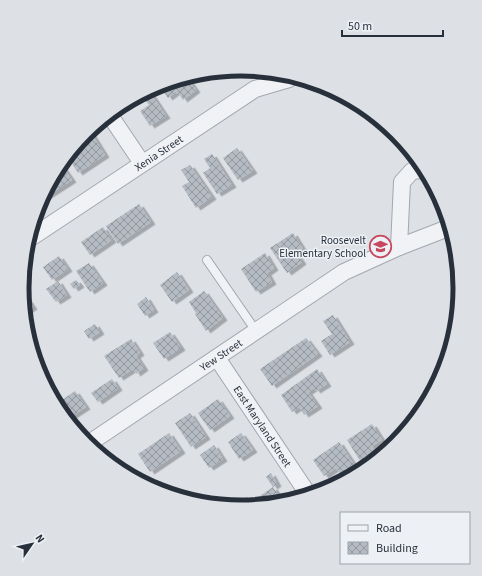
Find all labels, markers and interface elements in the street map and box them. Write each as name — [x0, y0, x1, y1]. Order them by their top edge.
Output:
scale bar — [342, 12, 443, 38]
text: 50 m — [348, 18, 372, 35]
street label: Xenia Street — [132, 131, 186, 174]
place label: Roosevelt Elementary School — [279, 233, 366, 261]
school or university icon: Roosevelt Elementary School — [368, 233, 394, 259]
street label: Yew Street — [196, 335, 245, 375]
street label: East Maryland Street — [230, 383, 295, 470]
legend — [340, 512, 470, 564]
text: Road — [376, 520, 402, 537]
north arrow — [12, 524, 52, 564]
text: N — [32, 531, 48, 546]
text: Building — [376, 540, 418, 557]

